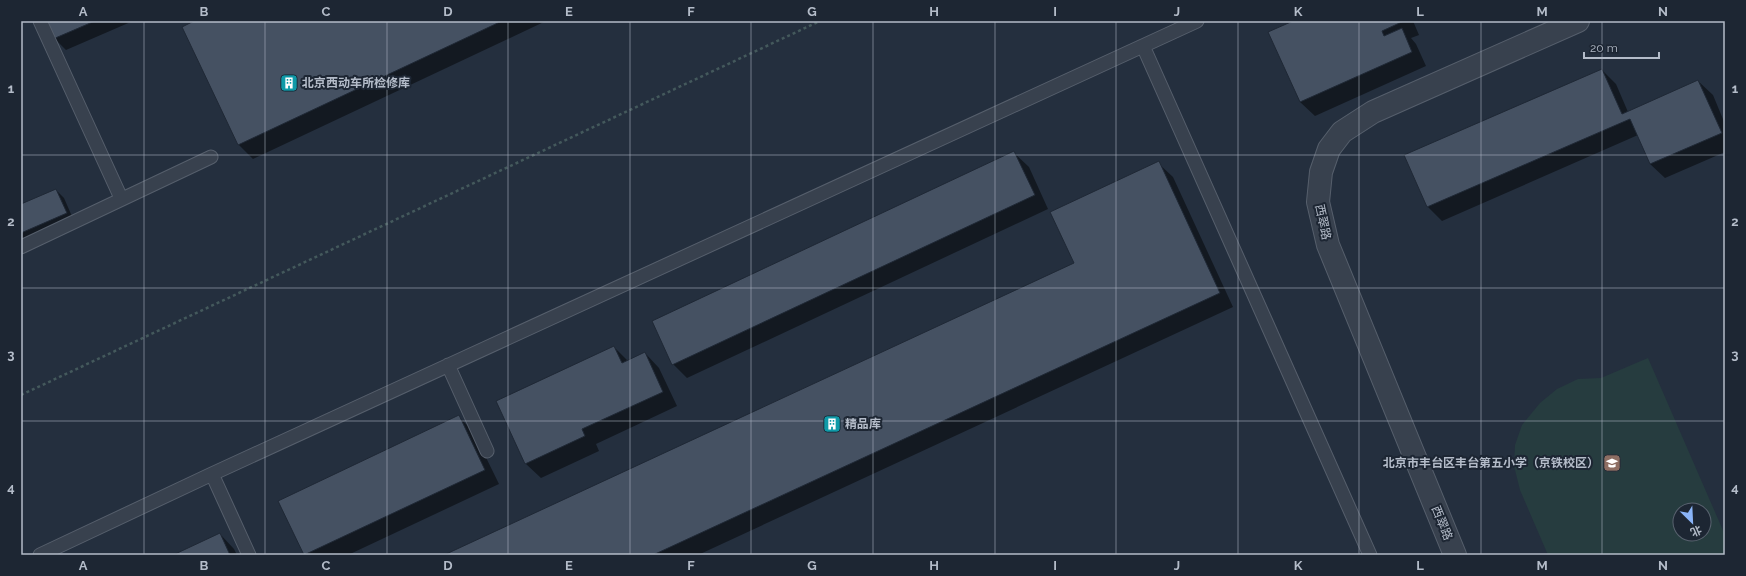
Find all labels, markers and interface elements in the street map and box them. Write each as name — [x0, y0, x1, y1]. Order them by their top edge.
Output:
text: A — [79, 4, 88, 19]
text: B — [200, 4, 209, 19]
text: C — [322, 4, 331, 19]
text: D — [443, 4, 453, 19]
text: E — [565, 4, 573, 19]
text: F — [687, 4, 695, 19]
text: G — [807, 4, 817, 19]
text: H — [929, 4, 939, 19]
text: I — [1053, 4, 1057, 19]
text: J — [1174, 4, 1180, 19]
text: K — [1294, 4, 1303, 19]
text: L — [1416, 4, 1424, 19]
text: M — [1536, 4, 1548, 19]
text: N — [1658, 4, 1668, 19]
scale bar — [1584, 34, 1659, 60]
text: 20 m — [1590, 41, 1618, 55]
building icon: 北京西动车所检修库 — [279, 73, 299, 93]
place label: 北京西动车所检修库 — [302, 76, 410, 90]
text: 1 — [8, 81, 15, 96]
text: 1 — [1732, 81, 1739, 96]
street label: 西翠路 — [1312, 203, 1334, 241]
text: 2 — [7, 214, 15, 229]
text: 2 — [1731, 214, 1739, 229]
text: 3 — [7, 347, 15, 362]
text: 3 — [1731, 347, 1739, 362]
building icon: 精品库 — [822, 414, 842, 434]
place label: 精品库 — [845, 417, 881, 431]
school or university icon: 北京市丰台区丰台第五小学（京铁校区） — [1602, 453, 1622, 473]
place label: 北京市丰台区丰台第五小学（京铁校区） — [1383, 456, 1599, 470]
text: 4 — [7, 480, 15, 495]
text: 4 — [1731, 480, 1739, 495]
north arrow — [1672, 502, 1712, 542]
street label: 西翠路 — [1429, 504, 1455, 542]
text: 北 — [1688, 523, 1704, 539]
text: A — [79, 558, 88, 573]
text: B — [200, 558, 209, 573]
text: C — [322, 558, 331, 573]
text: D — [443, 558, 453, 573]
text: E — [565, 558, 573, 573]
text: F — [687, 558, 695, 573]
text: G — [807, 558, 817, 573]
text: H — [929, 558, 939, 573]
text: I — [1053, 558, 1057, 573]
text: J — [1174, 558, 1180, 573]
text: K — [1294, 558, 1303, 573]
text: L — [1416, 558, 1424, 573]
text: M — [1536, 558, 1548, 573]
text: N — [1658, 558, 1668, 573]

